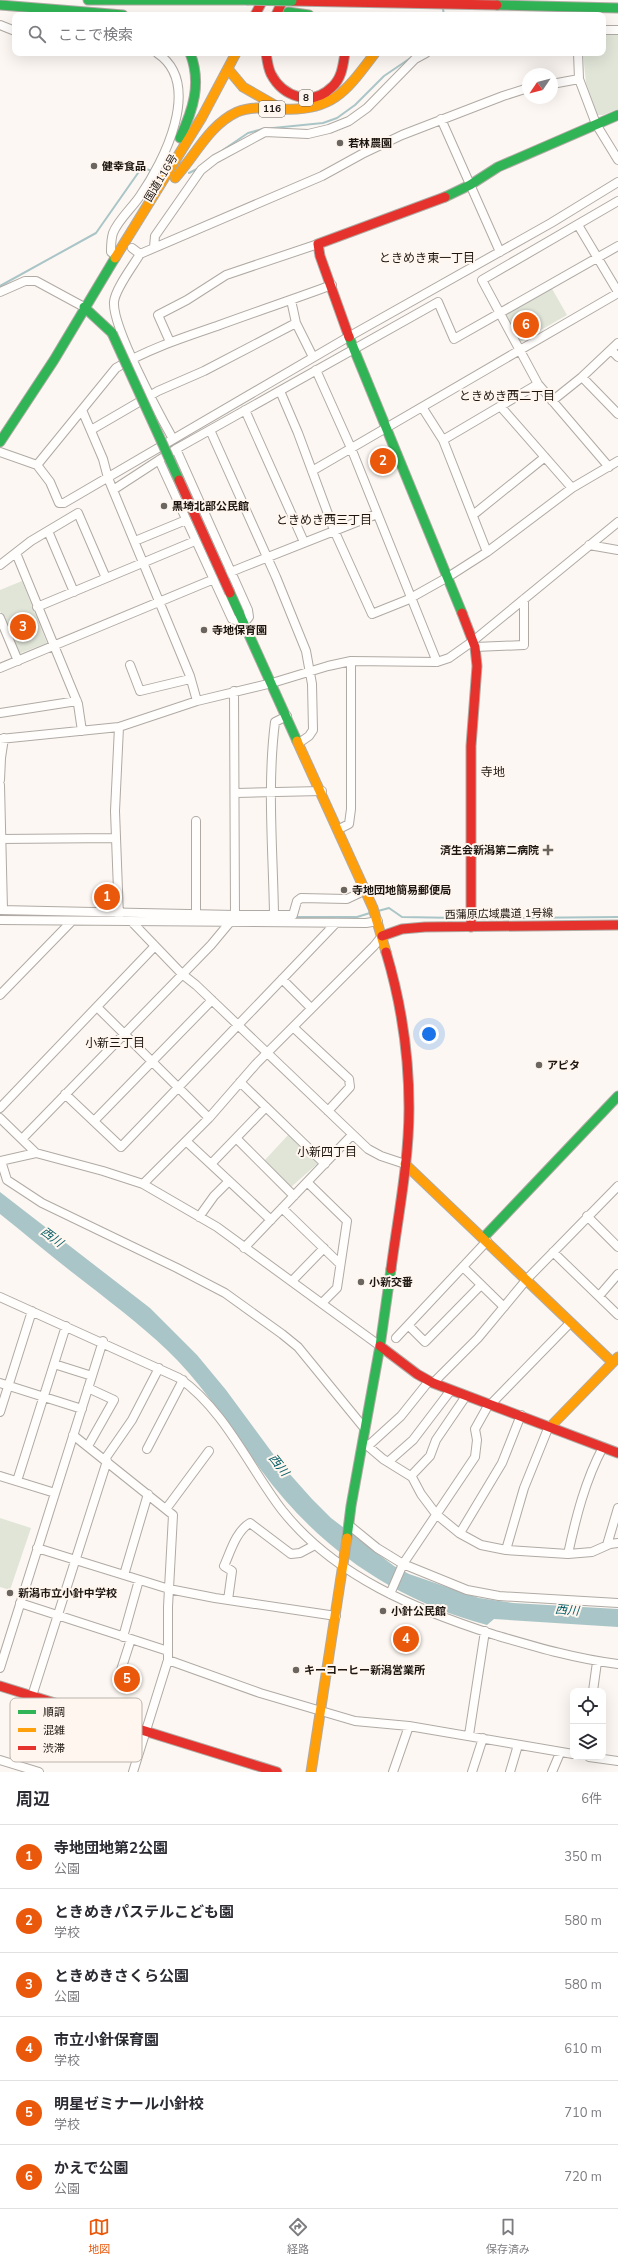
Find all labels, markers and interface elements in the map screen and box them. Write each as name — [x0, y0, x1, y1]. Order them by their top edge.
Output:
search box — [12, 12, 606, 56]
icon: search — [26, 23, 48, 45]
text: ここで検索 — [58, 25, 133, 45]
north arrow — [522, 68, 558, 104]
road number: 8 — [299, 90, 313, 106]
road number: 116 — [259, 101, 285, 117]
place label: 若林農園 — [348, 136, 392, 151]
marker: 若林農園 — [335, 138, 345, 148]
street label: 国道116号 — [141, 152, 181, 204]
place label: 健幸食品 — [101, 159, 146, 174]
marker: 健幸食品 — [89, 161, 99, 171]
district label: ときめき東一丁目 — [379, 250, 475, 266]
pin: 6 — [513, 310, 539, 340]
district label: ときめき西二丁目 — [459, 388, 555, 404]
pin: 2 — [370, 446, 396, 476]
place label: 黒埼北部公民館 — [172, 499, 249, 514]
marker: 黒埼北部公民館 — [159, 501, 169, 511]
district label: ときめき西三丁目 — [276, 512, 372, 528]
pin: 3 — [10, 612, 36, 642]
place label: 寺地保育園 — [212, 623, 267, 638]
marker: 寺地保育園 — [199, 625, 209, 635]
district label: 寺地 — [481, 764, 505, 780]
place label: 済生会新潟第二病院 — [440, 843, 539, 858]
marker: 済生会新潟第二病院 — [542, 844, 554, 856]
pin: 1 — [94, 882, 120, 912]
place label: 寺地団地簡易郵便局 — [352, 883, 451, 898]
marker: 寺地団地簡易郵便局 — [339, 885, 349, 895]
street label: 西蒲原広域農道 1号線 — [445, 906, 553, 922]
your location — [419, 1024, 439, 1044]
district label: 小新三丁目 — [85, 1035, 145, 1051]
place label: アピタ — [547, 1058, 580, 1073]
marker: アピタ — [534, 1060, 544, 1070]
district label: 小新四丁目 — [297, 1144, 357, 1160]
water label: 西川 — [38, 1223, 68, 1252]
place label: 小新交番 — [369, 1275, 413, 1290]
marker: 小新交番 — [356, 1277, 366, 1287]
water label: 西川 — [265, 1451, 294, 1481]
place label: 新潟市立小針中学校 — [18, 1586, 117, 1601]
marker: 新潟市立小針中学校 — [5, 1588, 15, 1598]
water label: 西川 — [554, 1601, 582, 1619]
place label: 小針公民館 — [391, 1604, 446, 1619]
marker: 小針公民館 — [378, 1606, 388, 1616]
pin: 4 — [393, 1624, 419, 1654]
place label: キーコーヒー新潟営業所 — [304, 1663, 425, 1678]
pin: 5 — [114, 1664, 140, 1694]
marker: キーコーヒー新潟営業所 — [291, 1665, 301, 1675]
map controls — [570, 1688, 606, 1760]
button: locate — [570, 1688, 606, 1724]
legend — [10, 1698, 142, 1762]
text: 順調 — [43, 1705, 65, 1720]
text: 混雑 — [43, 1723, 65, 1738]
button: layers — [570, 1724, 606, 1760]
text: 渋滞 — [43, 1741, 65, 1756]
text: 周辺 — [16, 1788, 50, 1811]
text: 6件 — [581, 1790, 602, 1808]
text: 寺地団地第2公園 — [54, 1838, 168, 1858]
text: 1 — [25, 1848, 33, 1866]
text: 350 m — [564, 1848, 602, 1866]
text: 公園 — [54, 1860, 80, 1878]
text: ときめきパステルこども園 — [54, 1902, 234, 1922]
text: 2 — [25, 1912, 33, 1930]
text: 580 m — [564, 1912, 602, 1930]
text: 学校 — [54, 1924, 80, 1942]
text: ときめきさくら公園 — [54, 1966, 189, 1986]
text: 3 — [25, 1976, 33, 1994]
text: 580 m — [564, 1976, 602, 1994]
text: 公園 — [54, 1988, 80, 2006]
text: 市立小針保育園 — [54, 2030, 159, 2050]
text: 4 — [25, 2040, 33, 2058]
text: 610 m — [564, 2040, 602, 2058]
text: 学校 — [54, 2052, 80, 2070]
text: 明星ゼミナール小針校 — [54, 2094, 204, 2114]
text: 5 — [25, 2104, 33, 2122]
text: 710 m — [564, 2104, 602, 2122]
text: 学校 — [54, 2116, 80, 2134]
text: かえで公園 — [54, 2158, 129, 2178]
text: 6 — [25, 2168, 33, 2186]
text: 720 m — [564, 2168, 602, 2186]
text: 公園 — [54, 2180, 80, 2198]
tab: 地図 — [88, 2216, 110, 2257]
tab: 経路 — [287, 2216, 309, 2257]
tab: 保存済み — [486, 2216, 530, 2257]

